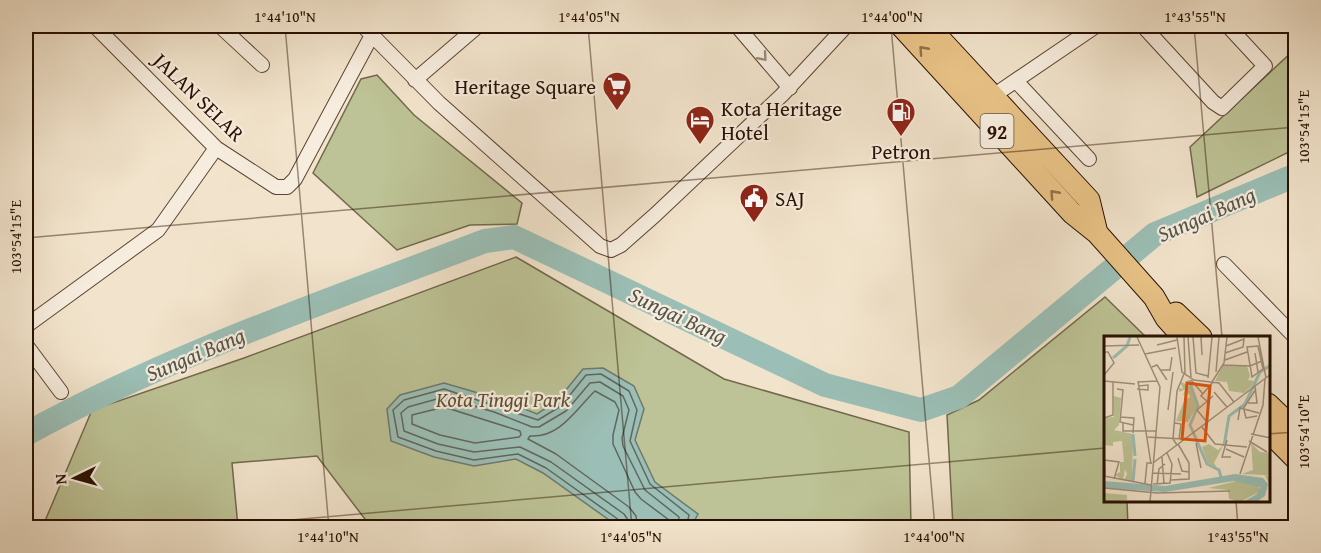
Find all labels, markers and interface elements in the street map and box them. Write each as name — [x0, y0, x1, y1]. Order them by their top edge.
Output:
text: 1°44'10"N — [254, 6, 316, 27]
text: 1°44'05"N — [558, 6, 620, 27]
text: 1°44'00"N — [861, 6, 923, 27]
text: 1°43'55"N — [1164, 6, 1226, 27]
street label: JALAN SELAR — [144, 43, 252, 149]
one-way arrow — [919, 46, 930, 56]
one-way arrow — [756, 50, 767, 61]
supermarket icon: Heritage Square — [601, 70, 633, 112]
place label: Heritage Square — [455, 71, 596, 102]
text: 103°54'15"E — [1293, 90, 1314, 164]
place label: Kota Heritage Hotel — [721, 93, 842, 148]
fuel station icon: Petron — [885, 96, 917, 138]
hotel icon: Kota Heritage Hotel — [684, 104, 716, 146]
road number: 92 — [980, 114, 1014, 148]
place label: Petron — [871, 136, 931, 167]
water label: Sungai Bang — [1152, 178, 1260, 250]
public building icon: SAJ — [738, 182, 770, 224]
place label: SAJ — [775, 183, 805, 214]
one-way arrow — [1051, 190, 1062, 201]
text: 103°54'15"E — [5, 200, 26, 274]
water label: Sungai Bang — [624, 278, 732, 352]
water label: Sungai Bang — [141, 319, 250, 389]
inset map — [1104, 336, 1270, 502]
park label: Kota Tinggi Park — [435, 384, 571, 415]
text: 103°54'10"E — [1293, 395, 1314, 469]
north arrow — [45, 448, 105, 508]
text: N — [48, 473, 72, 486]
text: 1°44'10"N — [297, 526, 359, 547]
text: 1°44'05"N — [600, 526, 662, 547]
text: 1°44'00"N — [903, 526, 965, 547]
text: 1°43'55"N — [1207, 526, 1269, 547]

